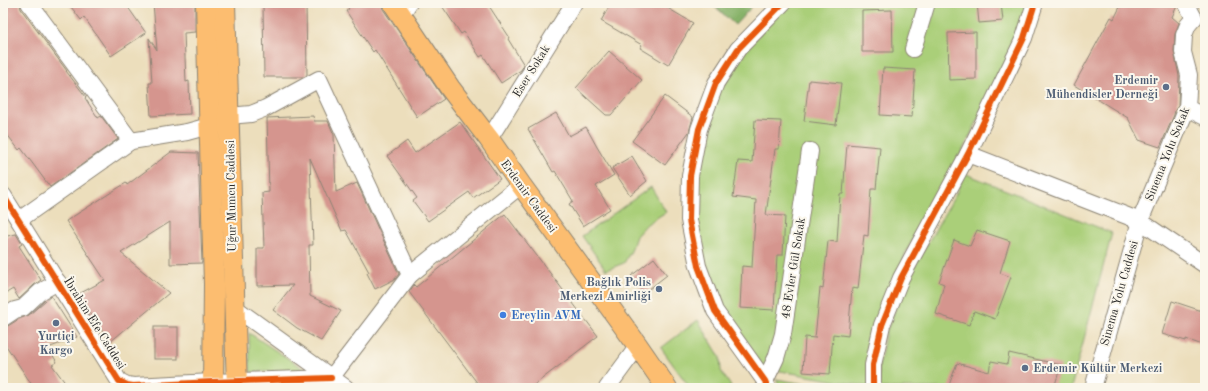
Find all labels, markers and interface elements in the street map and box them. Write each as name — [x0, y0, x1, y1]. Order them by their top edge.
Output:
street label: Eser Sokak — [511, 43, 553, 100]
place label: Erdemir Mühendisler Derneği — [1046, 75, 1158, 101]
marker: Erdemir Mühendisler Derneği — [1161, 82, 1171, 92]
street label: Sinema Yolu Sokak — [1144, 106, 1192, 203]
street label: Uğur Mumcu Caddesi — [225, 140, 239, 252]
street label: Erdemir Caddesi — [498, 158, 558, 235]
street label: 48 Evler Gül Sokak — [780, 217, 808, 320]
street label: Sinema Yolu Caddesi — [1099, 239, 1141, 347]
street label: İbrahim Efe Caddesi — [61, 273, 131, 372]
place label: Bağlık Polis Merkezi Amirliği — [560, 277, 651, 303]
marker: Bağlık Polis Merkezi Amirliği — [654, 284, 664, 294]
marker: Ereylin AVM — [498, 310, 508, 320]
place label: Ereylin AVM — [511, 310, 581, 322]
marker: Yurtiçi Kargo — [51, 318, 61, 328]
place label: Yurtiçi Kargo — [38, 331, 75, 357]
marker: Erdemir Kültür Merkezi — [1020, 363, 1030, 373]
place label: Erdemir Kültür Merkezi — [1033, 363, 1163, 375]

